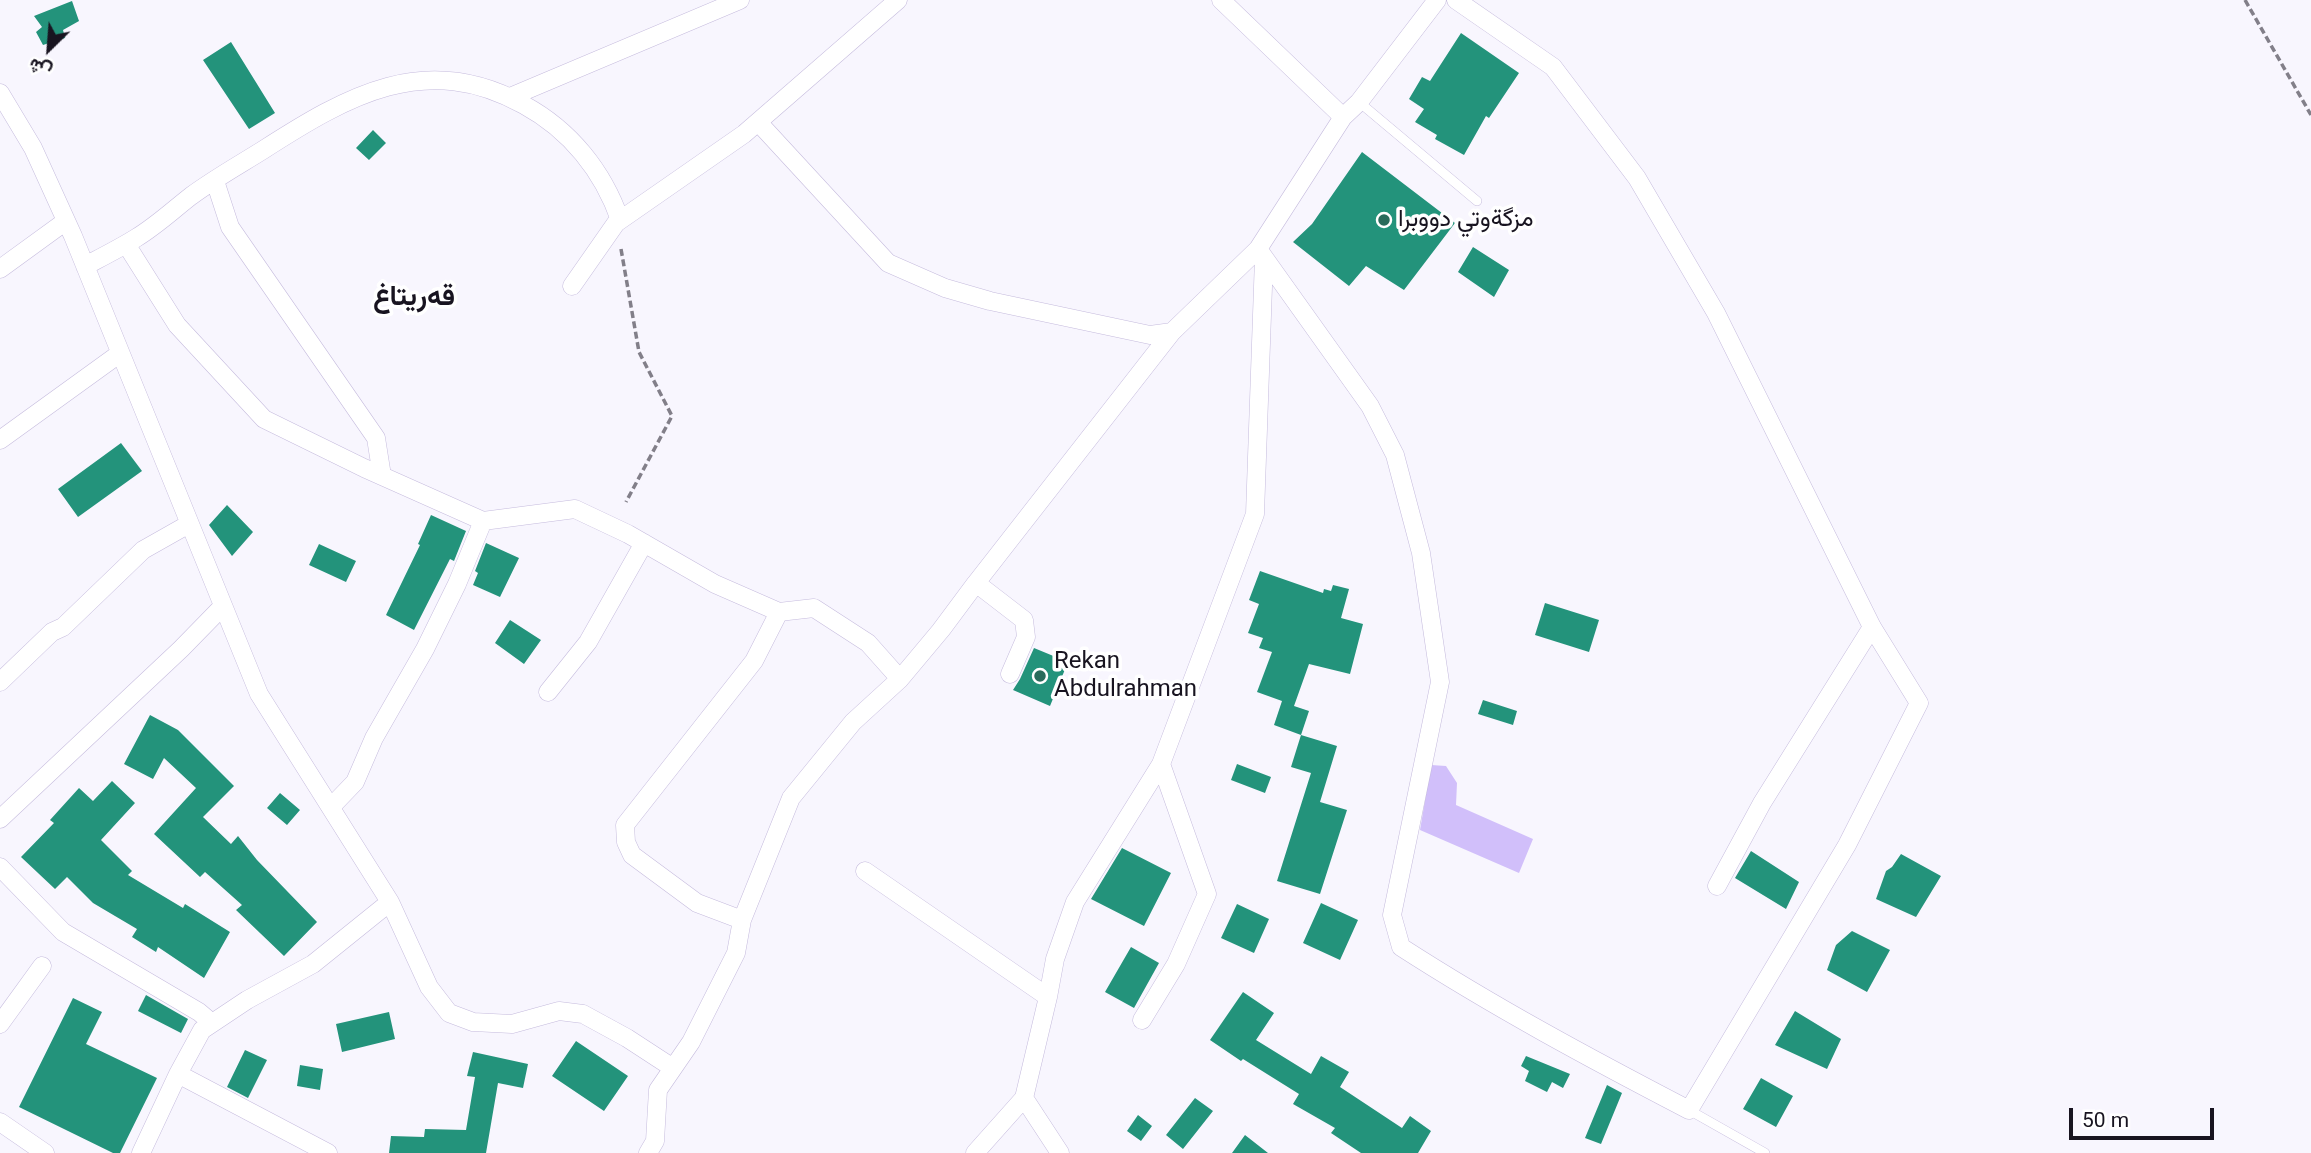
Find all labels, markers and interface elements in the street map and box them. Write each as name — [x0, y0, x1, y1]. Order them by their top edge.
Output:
north arrow — [14, 14, 84, 84]
text: ش — [25, 53, 55, 84]
place label: مزگةوتي دووبرا — [1398, 206, 1534, 234]
marker: مزگةوتي دووبرا — [1376, 212, 1392, 228]
district label: قەریتاغ — [373, 281, 455, 315]
place label: Rekan Abdulrahman — [1054, 648, 1197, 704]
marker: Rekan Abdulrahman — [1032, 668, 1048, 684]
scale bar — [2073, 1094, 2218, 1138]
text: 50 m — [2082, 1108, 2129, 1132]

